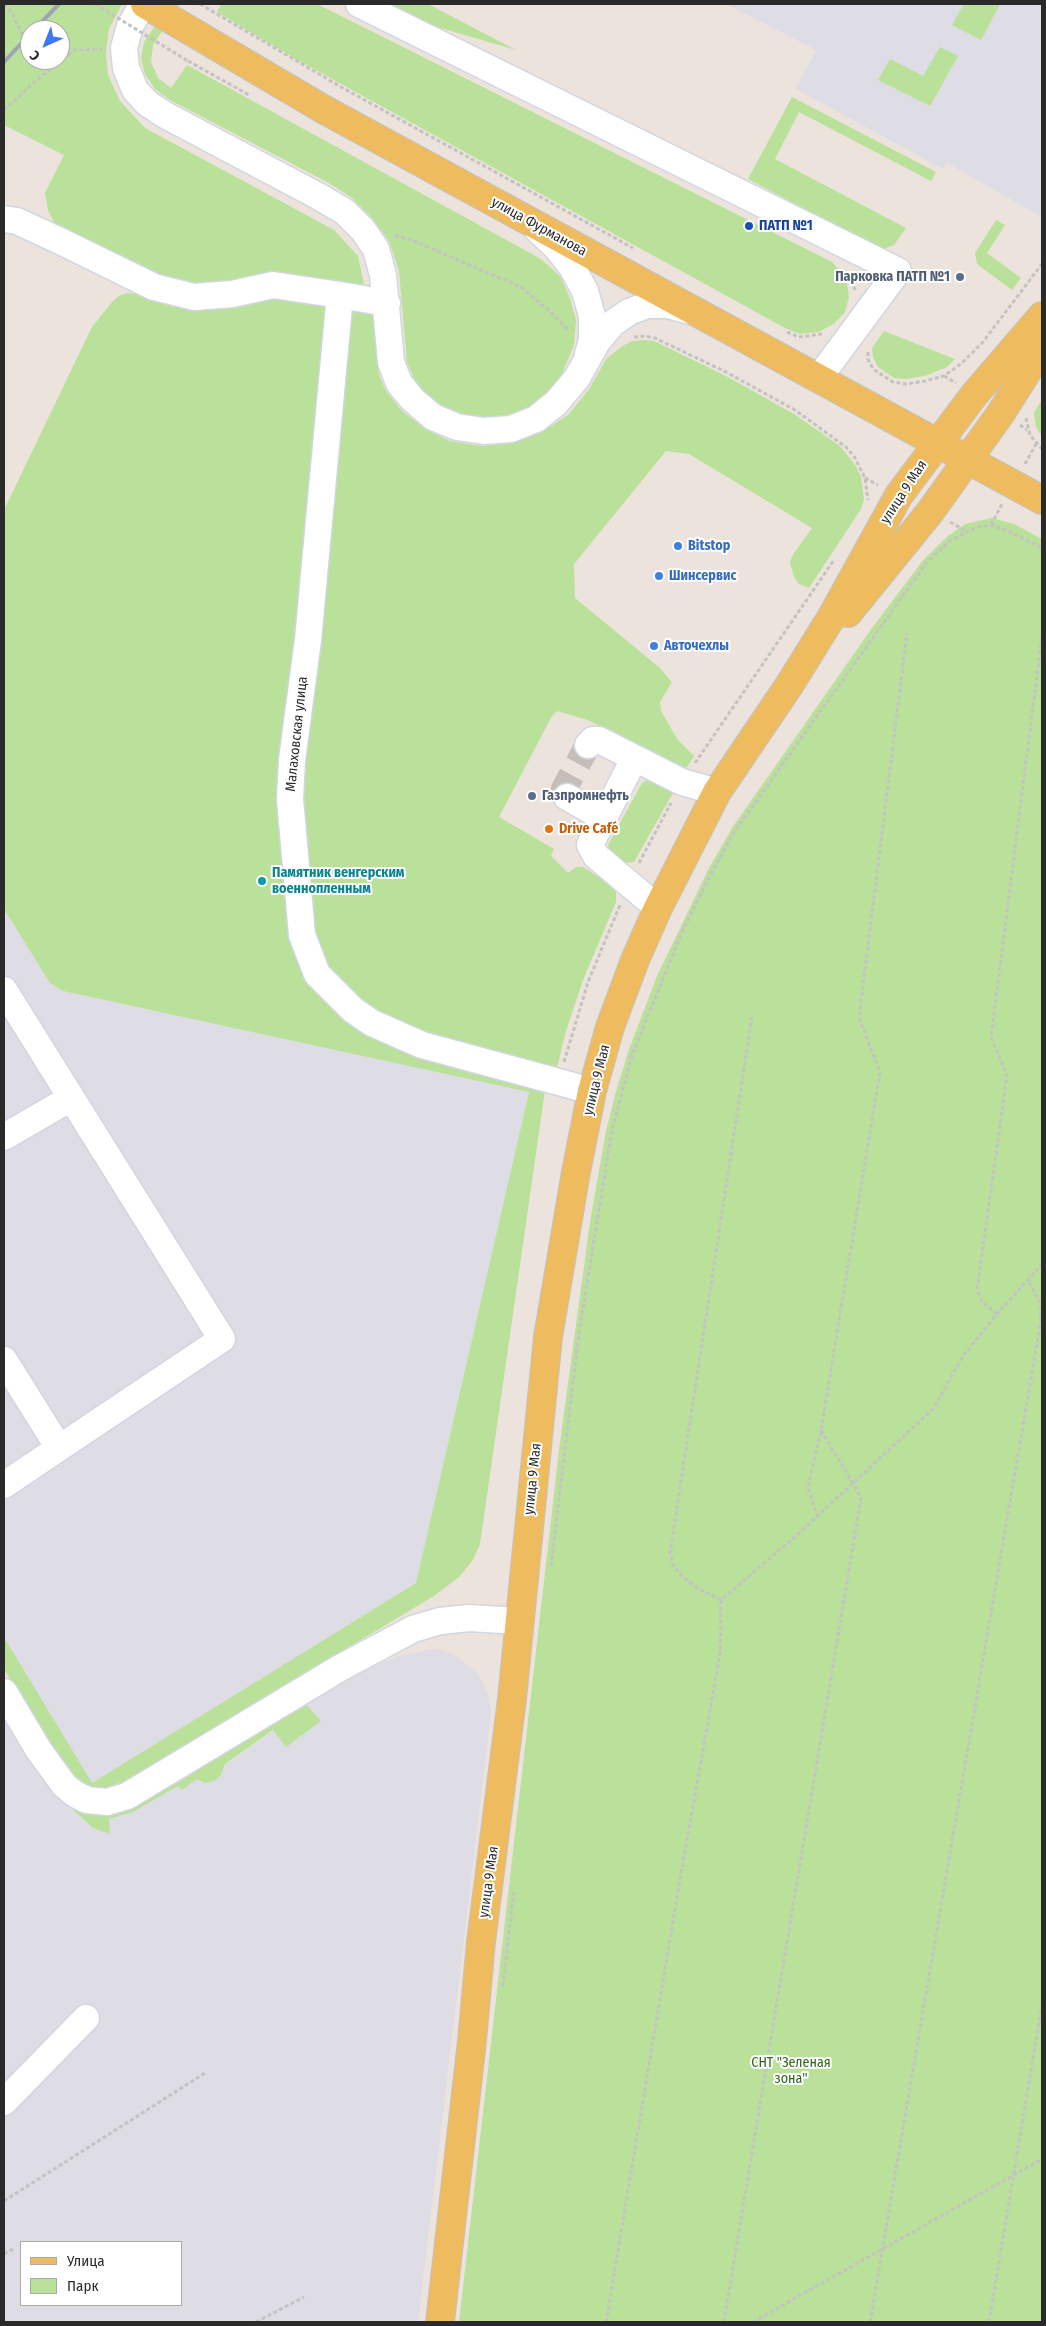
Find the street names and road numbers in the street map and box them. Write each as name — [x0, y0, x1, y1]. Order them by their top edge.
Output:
street label: улица Фурманова — [488, 194, 590, 260]
street label: улица 9 Мая — [877, 457, 931, 527]
street label: Малаховская улица — [283, 676, 311, 792]
street label: улица 9 Мая — [580, 1043, 614, 1117]
street label: улица 9 Мая — [521, 1442, 545, 1516]
street label: улица 9 Мая — [476, 1845, 502, 1919]

